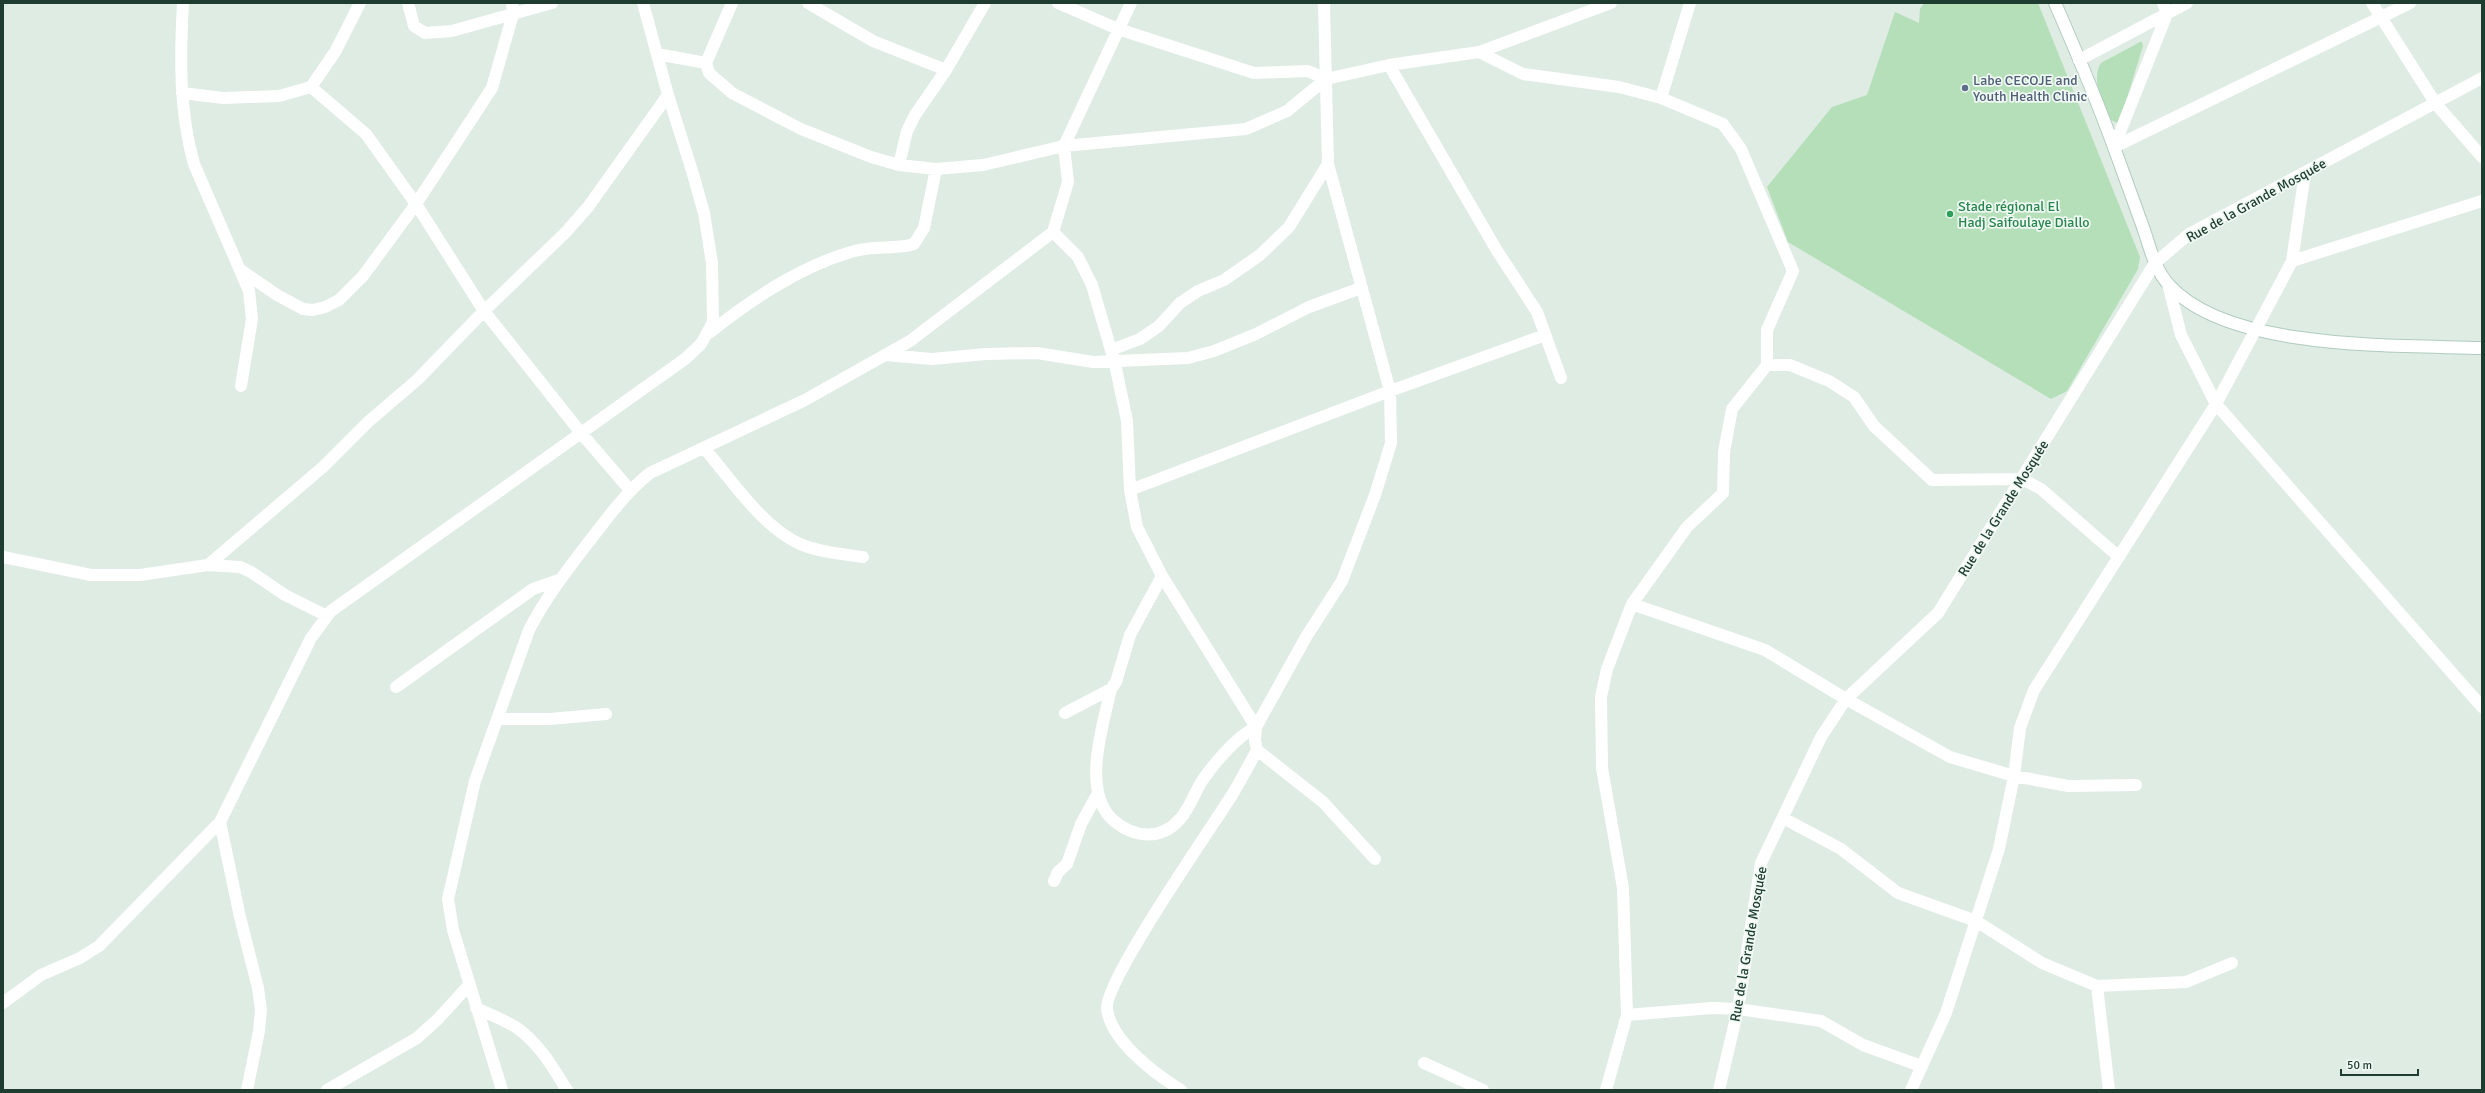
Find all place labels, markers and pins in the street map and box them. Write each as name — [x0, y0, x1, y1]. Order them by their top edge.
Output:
place label: Labe CECOJE and Youth Health Clinic — [1973, 72, 2088, 105]
marker: Labe CECOJE and Youth Health Clinic — [1960, 83, 1970, 93]
place label: Stade régional El Hadj Saifoulaye Diallo — [1958, 198, 2090, 231]
marker: Stade régional El Hadj Saifoulaye Diallo — [1945, 209, 1955, 219]

